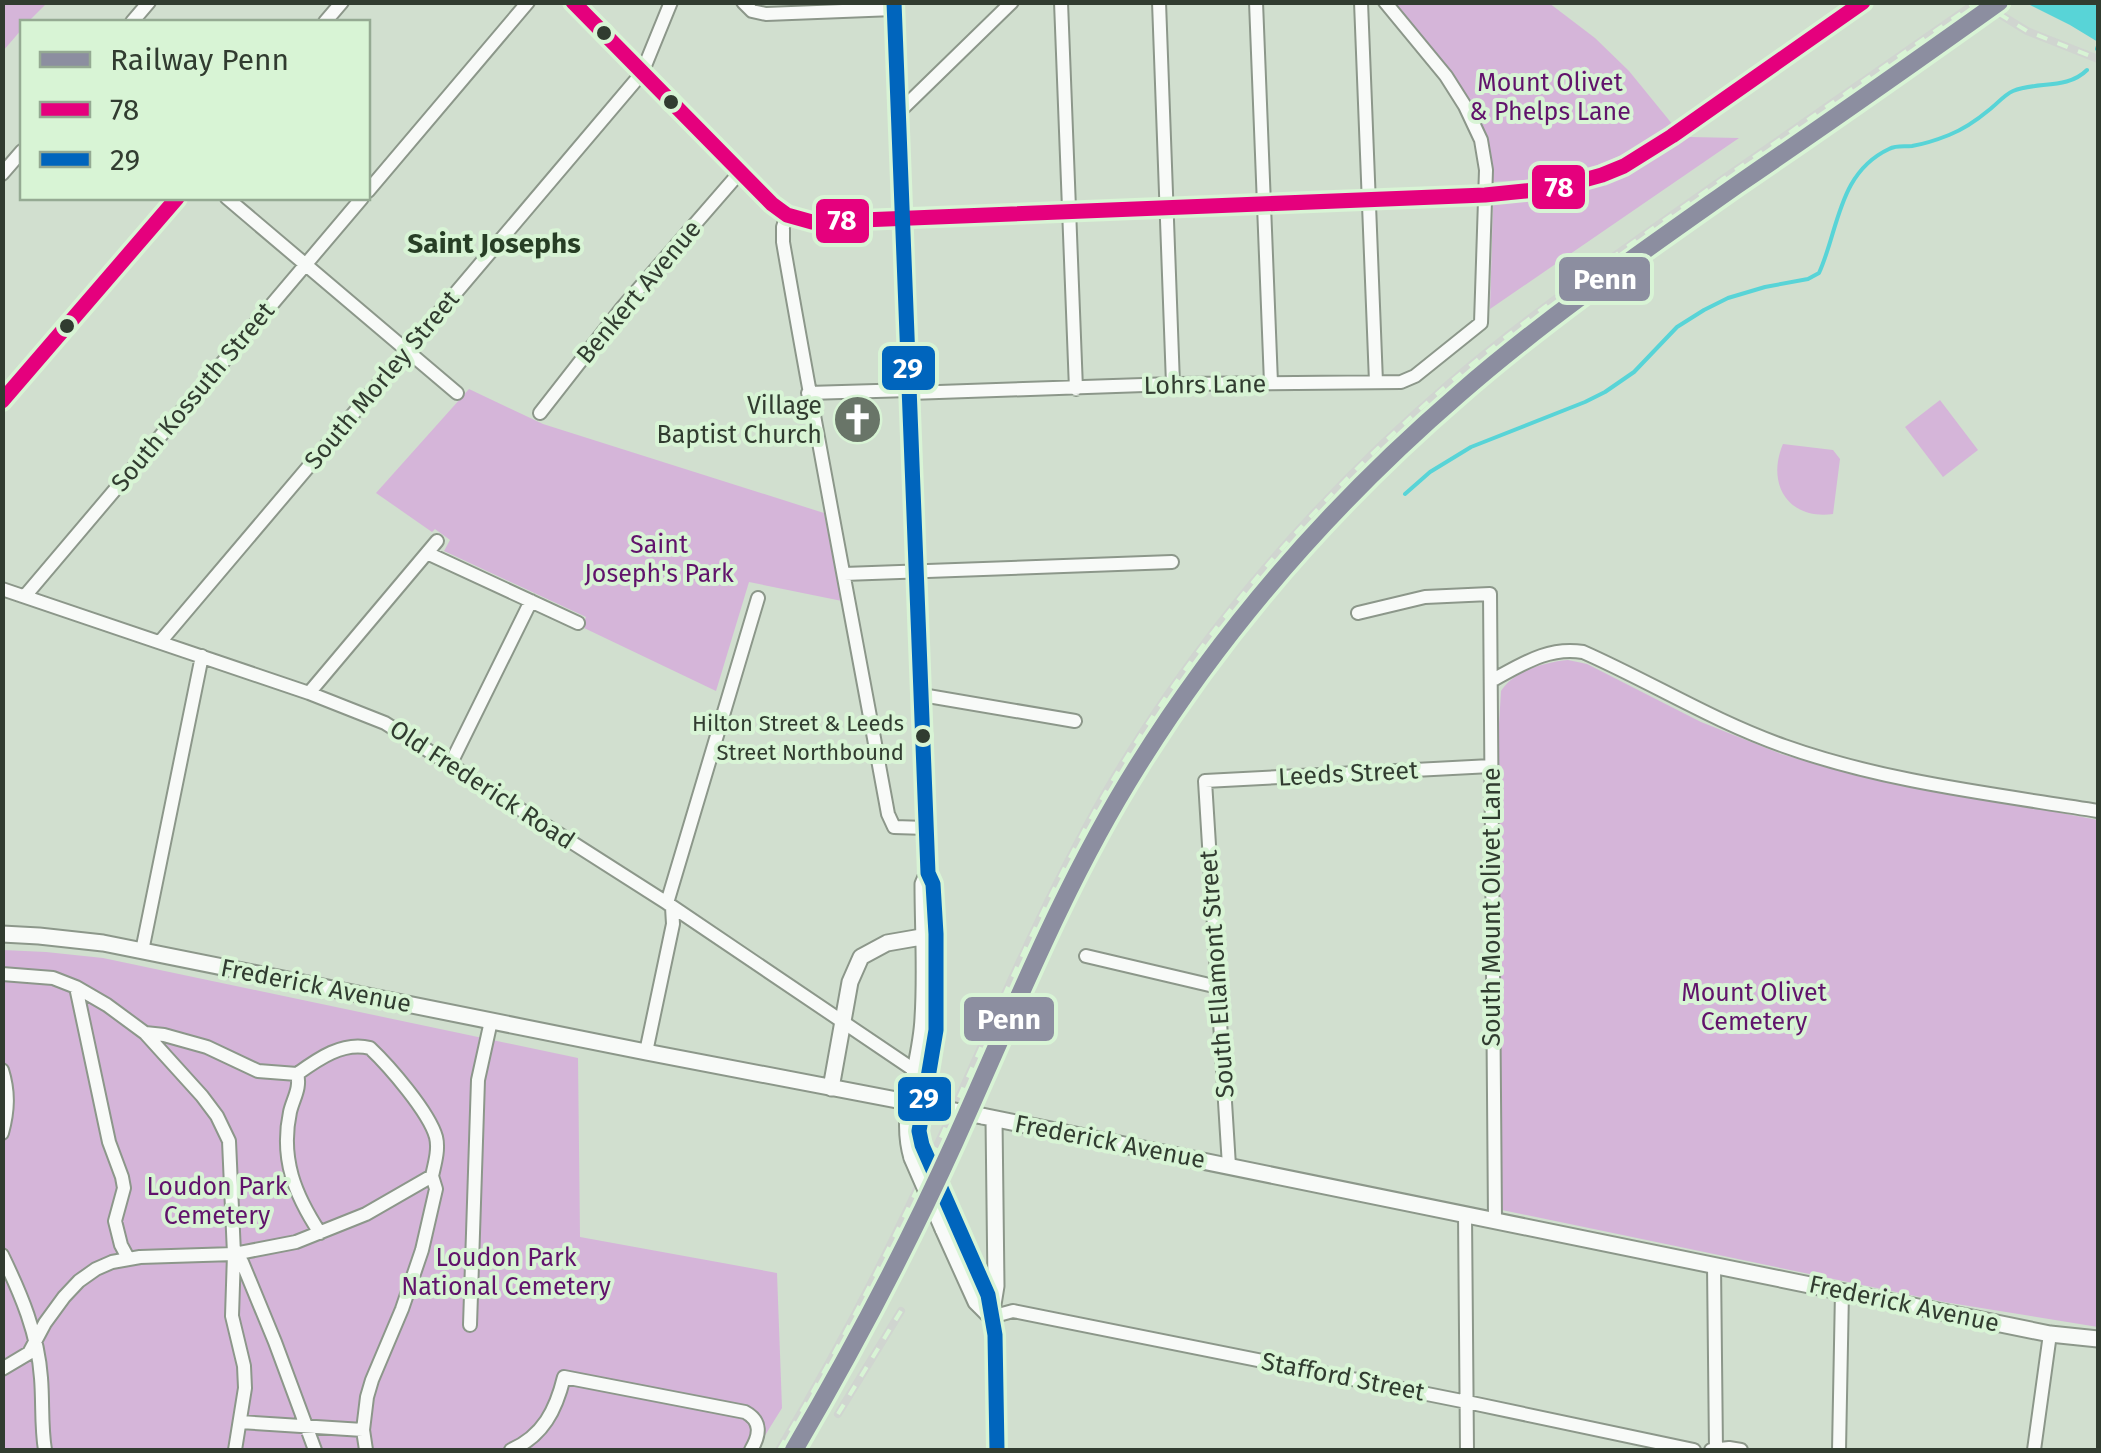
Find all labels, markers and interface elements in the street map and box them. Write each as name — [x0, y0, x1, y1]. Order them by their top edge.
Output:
legend — [20, 20, 370, 200]
unlabelled marker — [594, 23, 614, 43]
text: Railway Penn — [110, 42, 289, 78]
park label: Mount Olivet & Phelps Lane — [1469, 68, 1631, 127]
text: 78 — [110, 92, 139, 128]
unlabelled marker — [661, 92, 681, 112]
text: 29 — [110, 142, 140, 178]
line badge: 78 — [1530, 163, 1587, 211]
text: 78 — [1545, 171, 1573, 204]
line badge: 78 — [814, 197, 871, 245]
text: 78 — [828, 204, 856, 237]
street label: Benkert Avenue — [570, 214, 708, 370]
district label: Saint Josephs — [407, 227, 581, 260]
line badge: Penn — [1557, 255, 1652, 303]
text: Penn — [1573, 263, 1637, 296]
street label: South Morley Street — [298, 284, 466, 476]
street label: South Kossuth Street — [105, 296, 282, 498]
unlabelled marker — [57, 316, 77, 336]
line badge: 29 — [880, 344, 937, 392]
text: 29 — [893, 352, 923, 385]
street label: Lohrs Lane — [1143, 369, 1267, 401]
place label: Village Baptist Church — [656, 391, 822, 450]
church icon: Village Baptist Church — [831, 394, 883, 446]
park label: Saint Joseph's Park — [584, 530, 734, 589]
place label: Hilton Street & Leeds Street Northbound — [692, 710, 904, 766]
street label: Old Frederick Road — [384, 714, 580, 856]
marker: Hilton Street & Leeds Street Northbound — [913, 726, 933, 746]
street label: Leeds Street — [1277, 755, 1420, 793]
street label: South Mount Olivet Lane — [1477, 767, 1507, 1047]
street label: South Ellamont Street — [1193, 848, 1241, 1099]
street label: Frederick Avenue — [218, 953, 414, 1019]
park label: Mount Olivet Cemetery — [1681, 978, 1828, 1037]
line badge: Penn — [962, 995, 1056, 1043]
text: Penn — [977, 1003, 1041, 1036]
line badge: 29 — [896, 1075, 953, 1123]
text: 29 — [909, 1082, 939, 1115]
street label: Frederick Avenue — [1012, 1109, 1208, 1175]
park label: Loudon Park Cemetery — [146, 1172, 288, 1231]
park label: Loudon Park National Cemetery — [401, 1243, 612, 1302]
street label: Frederick Avenue — [1806, 1269, 2002, 1339]
street label: Stafford Street — [1259, 1346, 1428, 1408]

